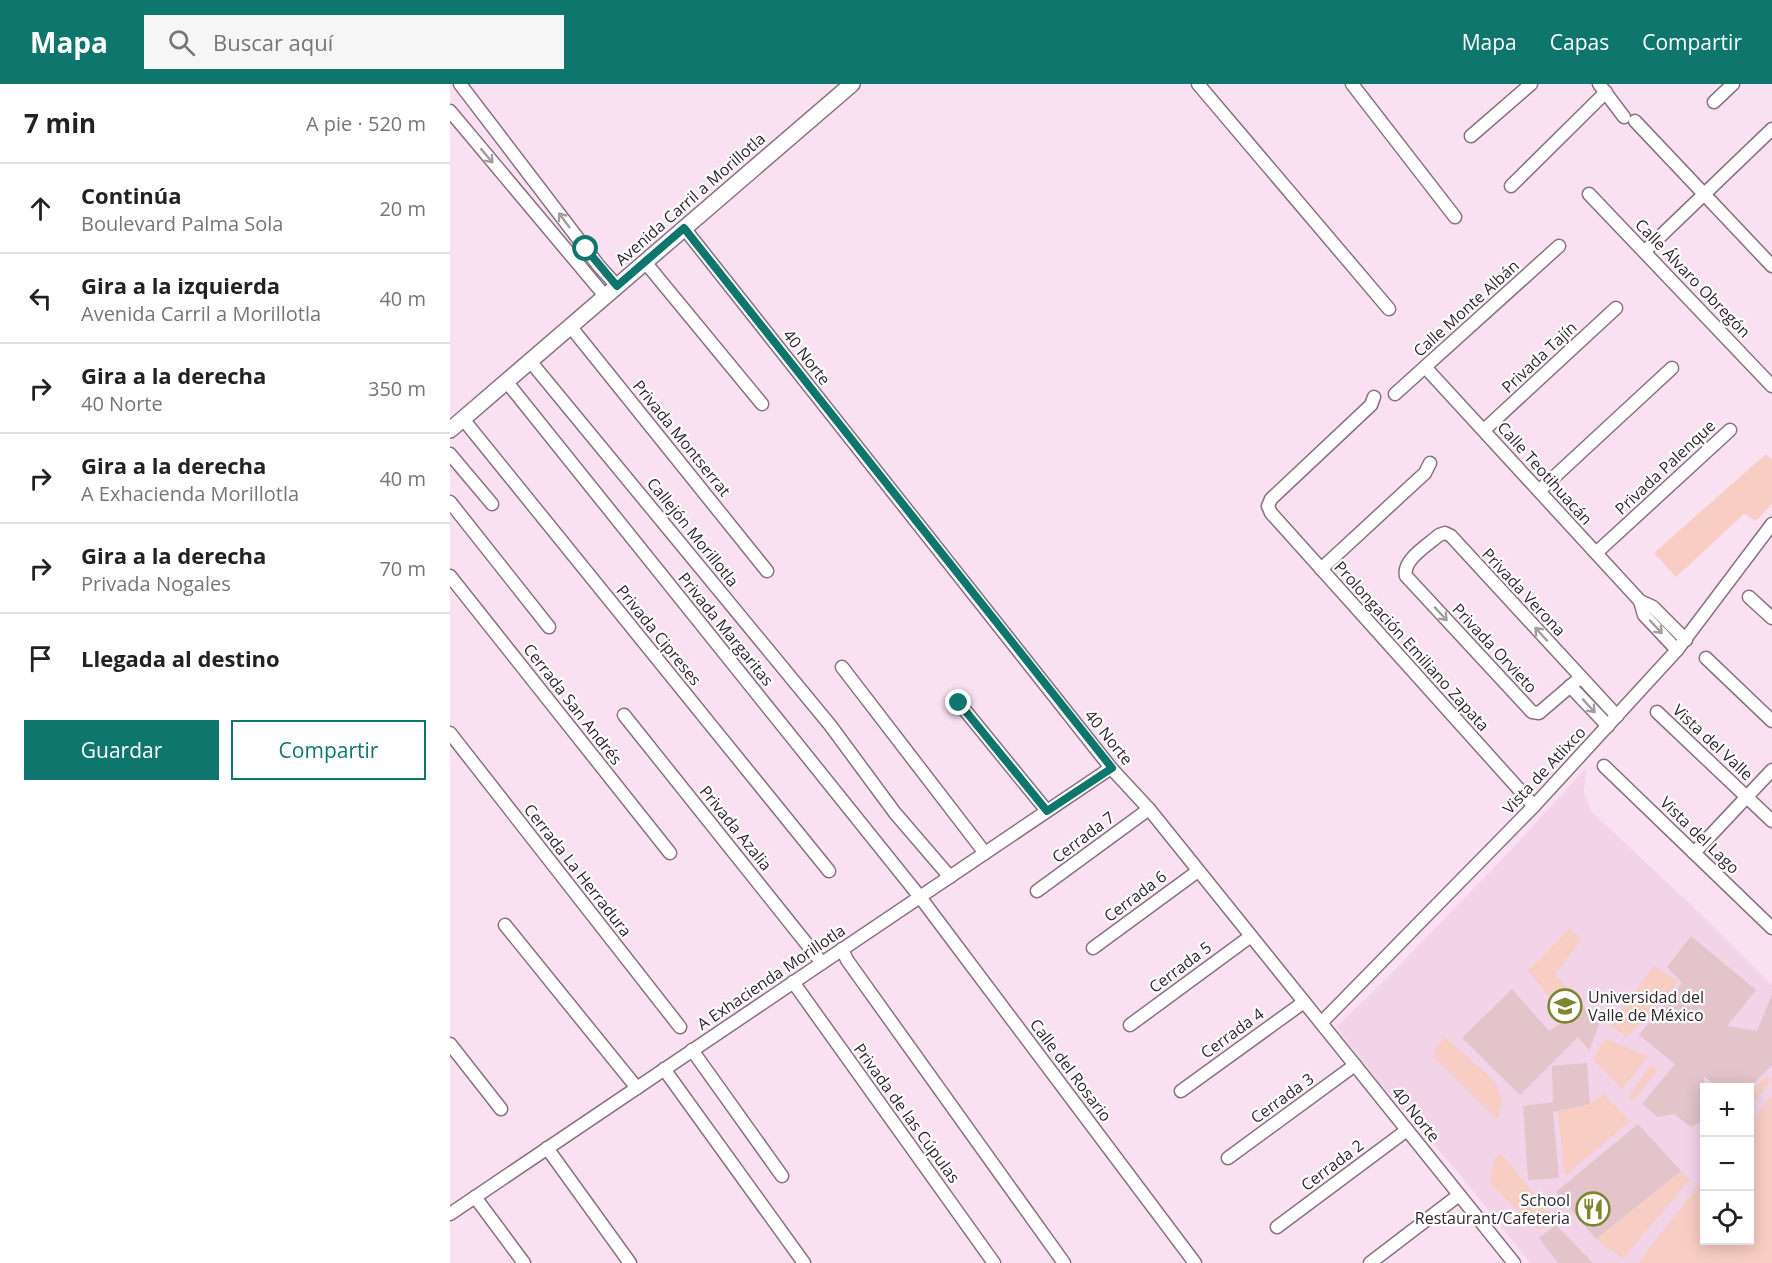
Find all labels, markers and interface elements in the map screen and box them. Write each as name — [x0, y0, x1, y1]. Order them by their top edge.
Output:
search box — [144, 15, 564, 69]
text: Mapa — [30, 23, 108, 61]
icon: search — [165, 26, 198, 59]
text: Buscar aquí — [213, 27, 333, 57]
text: Mapa — [1462, 28, 1517, 56]
text: Capas — [1550, 28, 1609, 56]
text: Compartir — [1642, 28, 1742, 56]
text: 7 min — [24, 105, 96, 141]
text: A pie · 520 m — [306, 110, 426, 137]
street label: Avenida Carril a Morillotla — [610, 128, 770, 270]
one-way arrow — [481, 148, 494, 164]
text: Continúa — [81, 180, 182, 210]
icon: ahead — [24, 192, 57, 225]
text: 20 m — [379, 195, 426, 222]
text: Boulevard Palma Sola — [81, 210, 283, 237]
one-way arrow — [557, 212, 570, 228]
street label: Calle Álvaro Obregón — [1630, 214, 1756, 342]
route start — [572, 235, 598, 261]
street label: Calle Monte Albán — [1408, 254, 1524, 362]
text: Gira a la izquierda — [81, 270, 280, 300]
icon: left — [24, 282, 57, 315]
text: 40 m — [379, 285, 426, 312]
text: Avenida Carril a Morillotla — [81, 300, 321, 327]
street label: Privada Tajín — [1497, 316, 1581, 398]
street label: 40 Norte — [778, 324, 836, 390]
text: Gira a la derecha — [81, 360, 266, 390]
icon: right — [24, 372, 57, 405]
text: 350 m — [368, 375, 426, 402]
street label: Privada Montserrat — [628, 375, 736, 501]
text: 40 Norte — [81, 390, 163, 417]
street label: Privada Palenque — [1610, 415, 1720, 519]
street label: Calle Teotihuacán — [1493, 417, 1597, 529]
text: Gira a la derecha — [81, 450, 266, 480]
icon: right — [24, 462, 57, 495]
text: 40 m — [379, 465, 426, 492]
street label: Callejón Morillotla — [642, 473, 744, 591]
text: A Exhacienda Morillotla — [81, 480, 299, 507]
text: Gira a la derecha — [81, 540, 266, 570]
street label: Privada Verona — [1477, 543, 1571, 641]
icon: right — [24, 552, 57, 585]
text: 70 m — [379, 555, 426, 582]
street label: Prolongación Emiliano Zapata — [1330, 556, 1494, 736]
street label: Privada Margaritas — [673, 568, 779, 690]
text: Privada Nogales — [81, 570, 231, 597]
street label: Privada Cipreses — [612, 580, 706, 690]
street label: Privada Orvieto — [1448, 598, 1542, 698]
one-way arrow — [1434, 607, 1449, 622]
one-way arrow — [1649, 619, 1663, 634]
one-way arrow — [1534, 627, 1548, 642]
street label: Cerrada San Andrés — [519, 639, 627, 769]
icon: arrive — [24, 642, 57, 675]
text: Llegada al destino — [81, 643, 280, 673]
route end — [945, 689, 971, 715]
one-way arrow — [1582, 698, 1596, 713]
street label: Vista del Valle — [1668, 699, 1758, 785]
street label: 40 Norte — [1080, 705, 1138, 769]
button: Guardar — [24, 720, 219, 780]
button: Compartir — [231, 720, 426, 780]
street label: Vista de Atlixco — [1498, 721, 1590, 819]
street label: Privada Azalia — [695, 781, 777, 875]
street label: Vista del Lago — [1655, 791, 1745, 879]
street label: Cerrada La Herradura — [519, 799, 637, 941]
street label: Cerrada 7 — [1047, 806, 1119, 868]
street label: Cerrada 6 — [1099, 865, 1171, 927]
street label: A Exhacienda Morillotla — [693, 919, 849, 1035]
street label: Cerrada 5 — [1144, 936, 1216, 998]
place label: Universidad del Valle de México — [1588, 986, 1704, 1026]
school or university icon: Universidad del Valle de México — [1547, 988, 1583, 1024]
street label: Cerrada 4 — [1196, 1003, 1268, 1063]
street label: Calle del Rosario — [1025, 1014, 1117, 1126]
street label: Privada de las Cúpulas — [849, 1039, 965, 1187]
street label: Cerrada 3 — [1246, 1068, 1318, 1128]
street label: 40 Norte — [1387, 1082, 1445, 1146]
map controls — [1700, 1083, 1754, 1245]
button: + — [1700, 1083, 1754, 1137]
street label: Cerrada 2 — [1296, 1134, 1368, 1196]
button: − — [1700, 1137, 1754, 1191]
place label: School Restaurant/Cafeteria — [1415, 1189, 1570, 1229]
restaurant icon: School Restaurant/Cafeteria — [1575, 1191, 1611, 1227]
button: locate — [1700, 1191, 1754, 1245]

